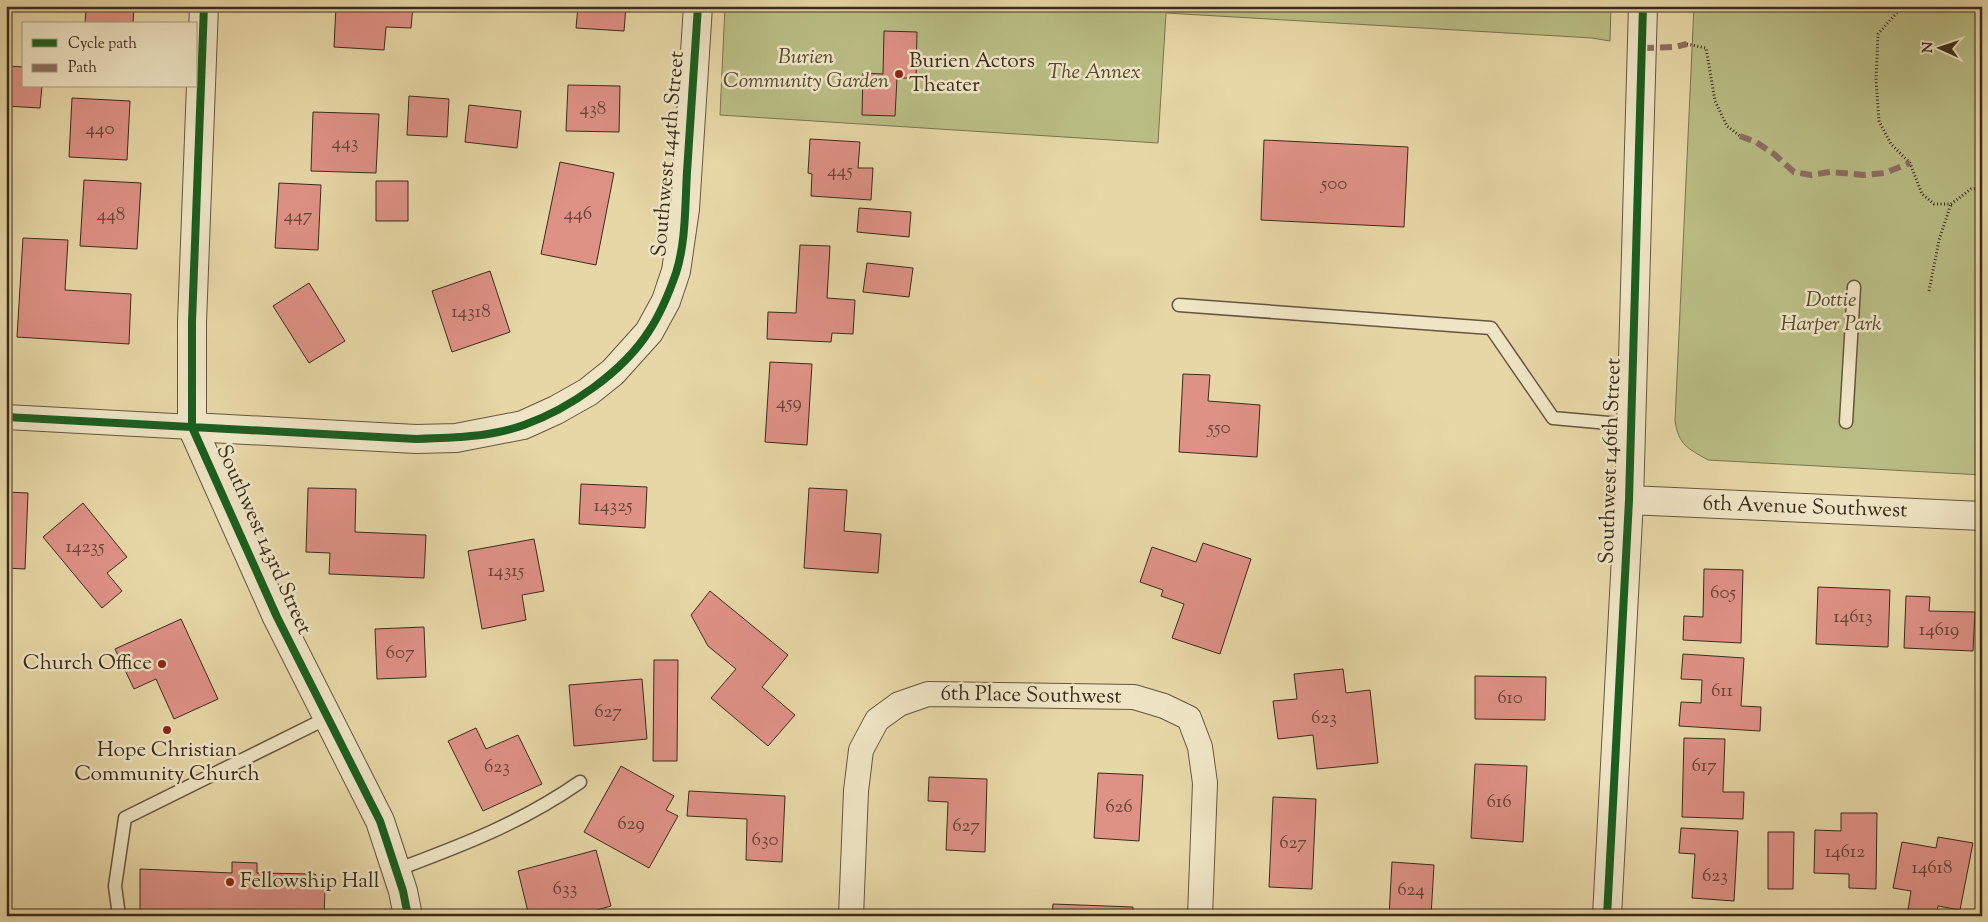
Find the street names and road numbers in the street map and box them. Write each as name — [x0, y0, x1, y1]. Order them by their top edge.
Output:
street label: Southwest 144th Street — [645, 50, 693, 258]
street label: Southwest 146th Street — [1592, 357, 1630, 565]
street label: Southwest 143rd Street — [208, 440, 318, 640]
street label: 6th Avenue Southwest — [1702, 489, 1908, 527]
street label: 6th Place Southwest — [940, 679, 1122, 713]

